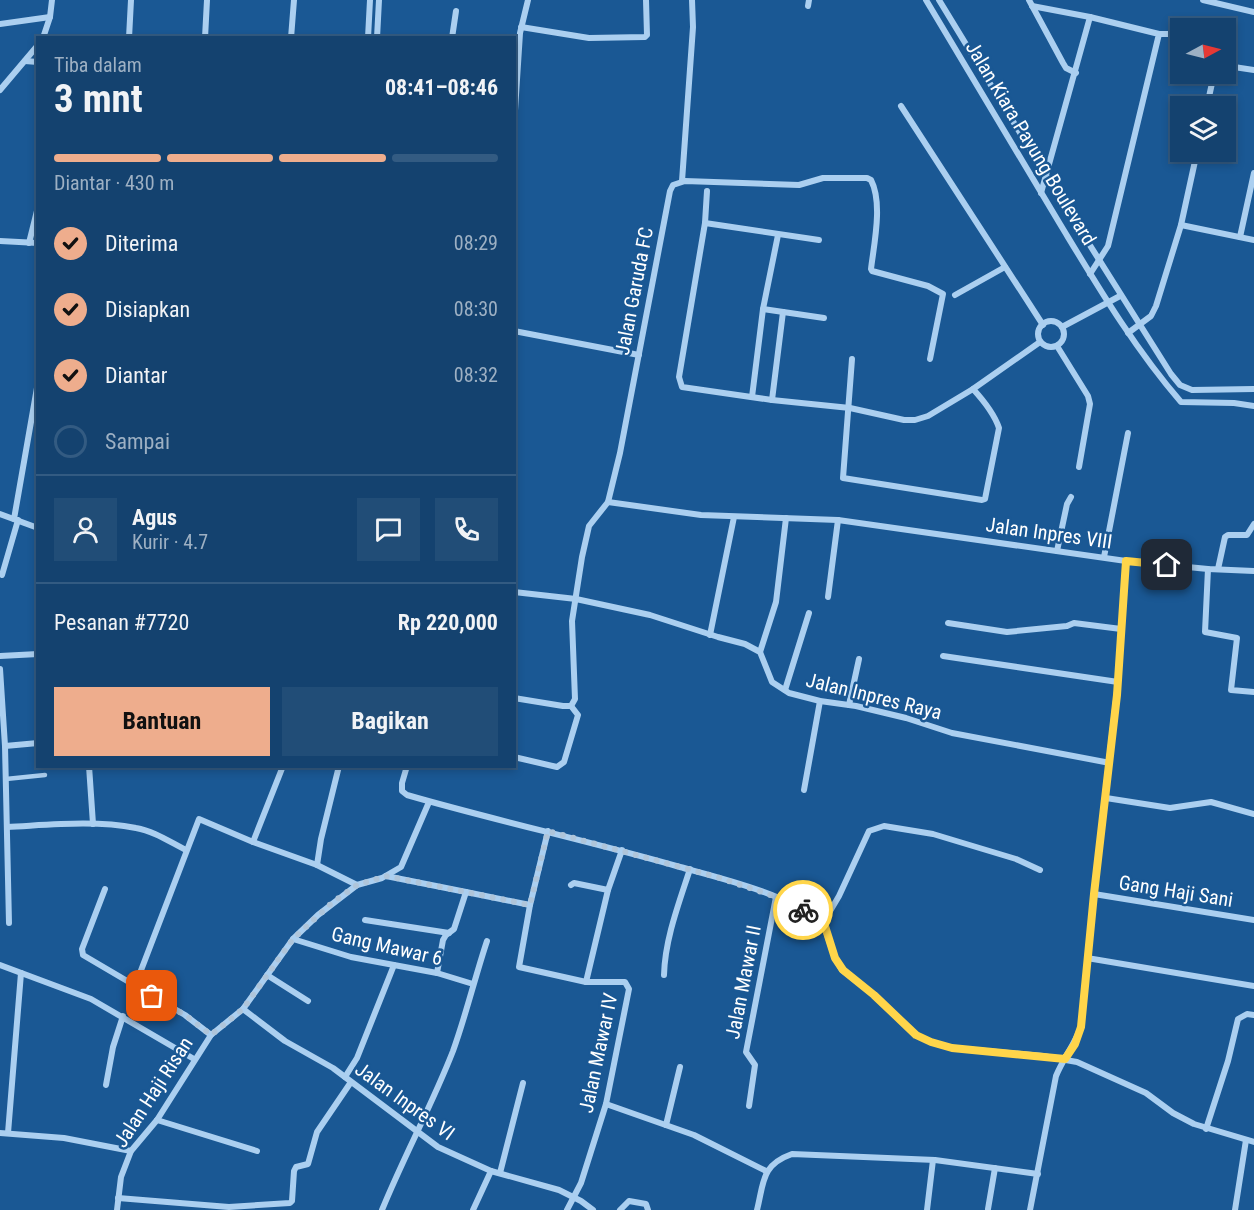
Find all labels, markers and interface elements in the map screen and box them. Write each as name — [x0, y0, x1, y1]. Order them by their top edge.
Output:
north arrow — [1170, 18, 1236, 84]
map controls — [1170, 18, 1236, 162]
street label: Jalan Kiara Payung Boulevard — [961, 37, 1101, 249]
text: Tiba dalam — [54, 53, 142, 77]
text: 08:41–08:46 — [385, 75, 498, 100]
text: 3 mnt — [54, 76, 143, 122]
button: layers — [1170, 96, 1236, 162]
text: Diantar · 430 m — [54, 171, 174, 195]
street label: Jalan Garuda FC — [610, 225, 658, 357]
icon: check — [54, 227, 87, 260]
text: Diterima — [105, 231, 178, 256]
text: 08:29 — [454, 231, 498, 255]
icon: check — [54, 293, 87, 326]
text: Disiapkan — [105, 297, 190, 322]
text: 08:30 — [454, 297, 498, 321]
icon: check — [54, 359, 87, 392]
text: Diantar — [105, 363, 168, 388]
text: 08:32 — [454, 363, 498, 387]
text: Sampai — [105, 429, 170, 454]
button: person — [54, 498, 117, 561]
button: chat — [357, 498, 420, 561]
button: phone — [435, 498, 498, 561]
text: Agus — [132, 505, 177, 530]
street label: Jalan Inpres VIII — [984, 512, 1114, 554]
text: Kurir · 4.7 — [132, 530, 208, 554]
pin — [1141, 539, 1192, 590]
icon: home — [1150, 548, 1183, 581]
text: Pesanan #7720 — [54, 610, 189, 635]
text: Rp 220,000 — [398, 610, 498, 635]
street label: Jalan Inpres Raya — [804, 668, 944, 724]
button: Bantuan — [54, 687, 270, 756]
button: Bagikan — [282, 687, 498, 756]
street label: Gang Haji Sani — [1117, 870, 1235, 912]
courier — [773, 880, 833, 940]
icon: bike — [787, 894, 820, 927]
street label: Gang Mawar 6 — [329, 922, 445, 970]
street label: Jalan Mawar II — [720, 923, 766, 1041]
pin — [126, 970, 177, 1021]
icon: bag — [135, 979, 168, 1012]
street label: Jalan Mawar IV — [574, 991, 622, 1115]
street label: Jalan Haji Risan — [108, 1032, 198, 1152]
street label: Jalan Inpres VI — [350, 1057, 460, 1145]

